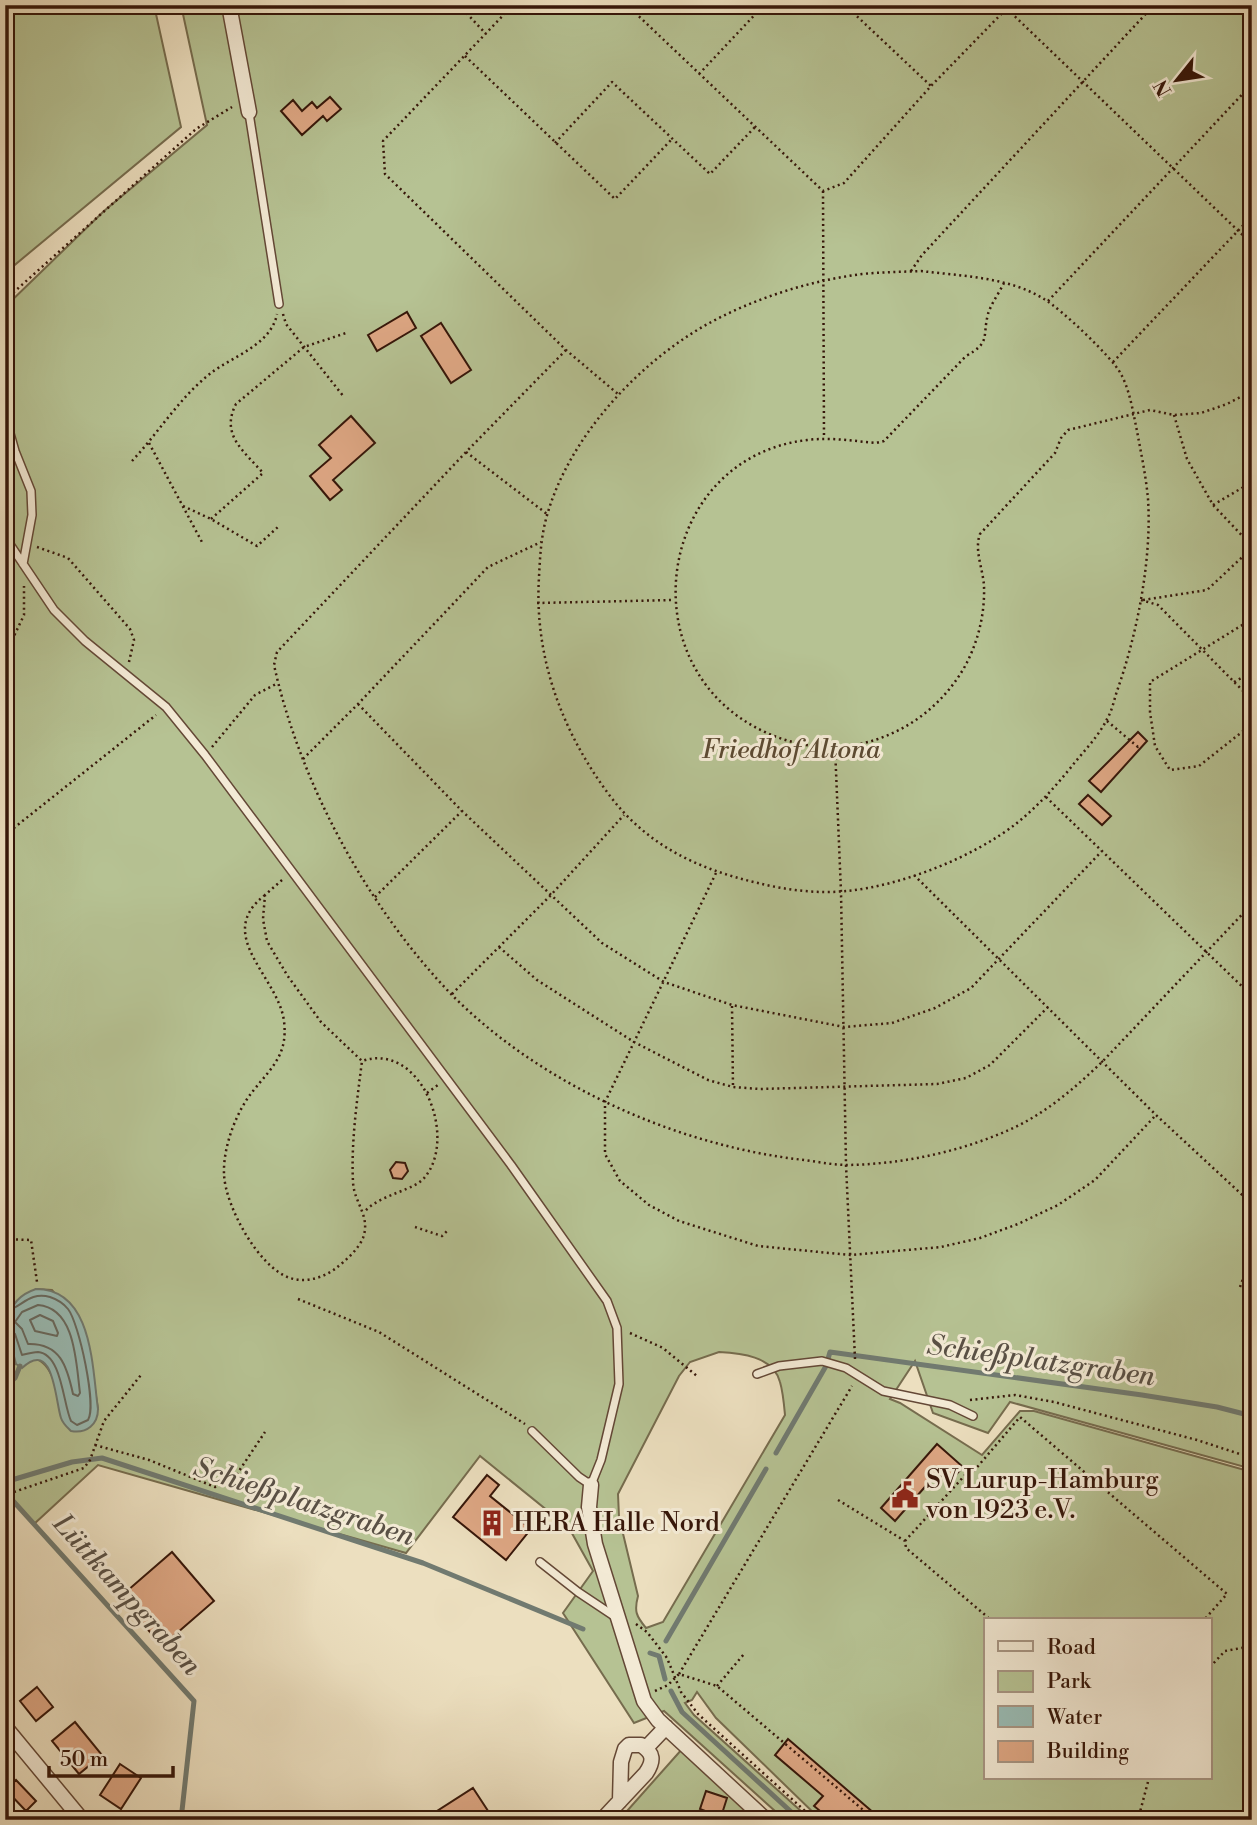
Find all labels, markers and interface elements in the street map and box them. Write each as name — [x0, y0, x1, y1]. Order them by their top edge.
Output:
north arrow — [1142, 46, 1212, 116]
text: N — [1149, 75, 1177, 101]
park label: Friedhof Altona — [702, 734, 881, 766]
water label: Schießplatzgraben — [925, 1328, 1158, 1394]
water label: Schießplatzgraben — [189, 1450, 419, 1554]
place label: SV Lurup-Hamburg von 1923 e.V. — [925, 1464, 1159, 1526]
public building icon: SV Lurup-Hamburg von 1923 e.V. — [890, 1480, 920, 1510]
water label: Lüttkampgraben — [45, 1506, 209, 1683]
place label: HERA Halle Nord — [513, 1507, 720, 1539]
building icon: HERA Halle Nord — [477, 1508, 507, 1538]
legend — [984, 1618, 1212, 1780]
text: Road — [1047, 1635, 1096, 1661]
text: Park — [1047, 1669, 1092, 1695]
text: Water — [1046, 1705, 1102, 1731]
scale bar — [49, 1734, 173, 1778]
text: Building — [1046, 1739, 1129, 1765]
text: 50 m — [60, 1747, 108, 1773]

